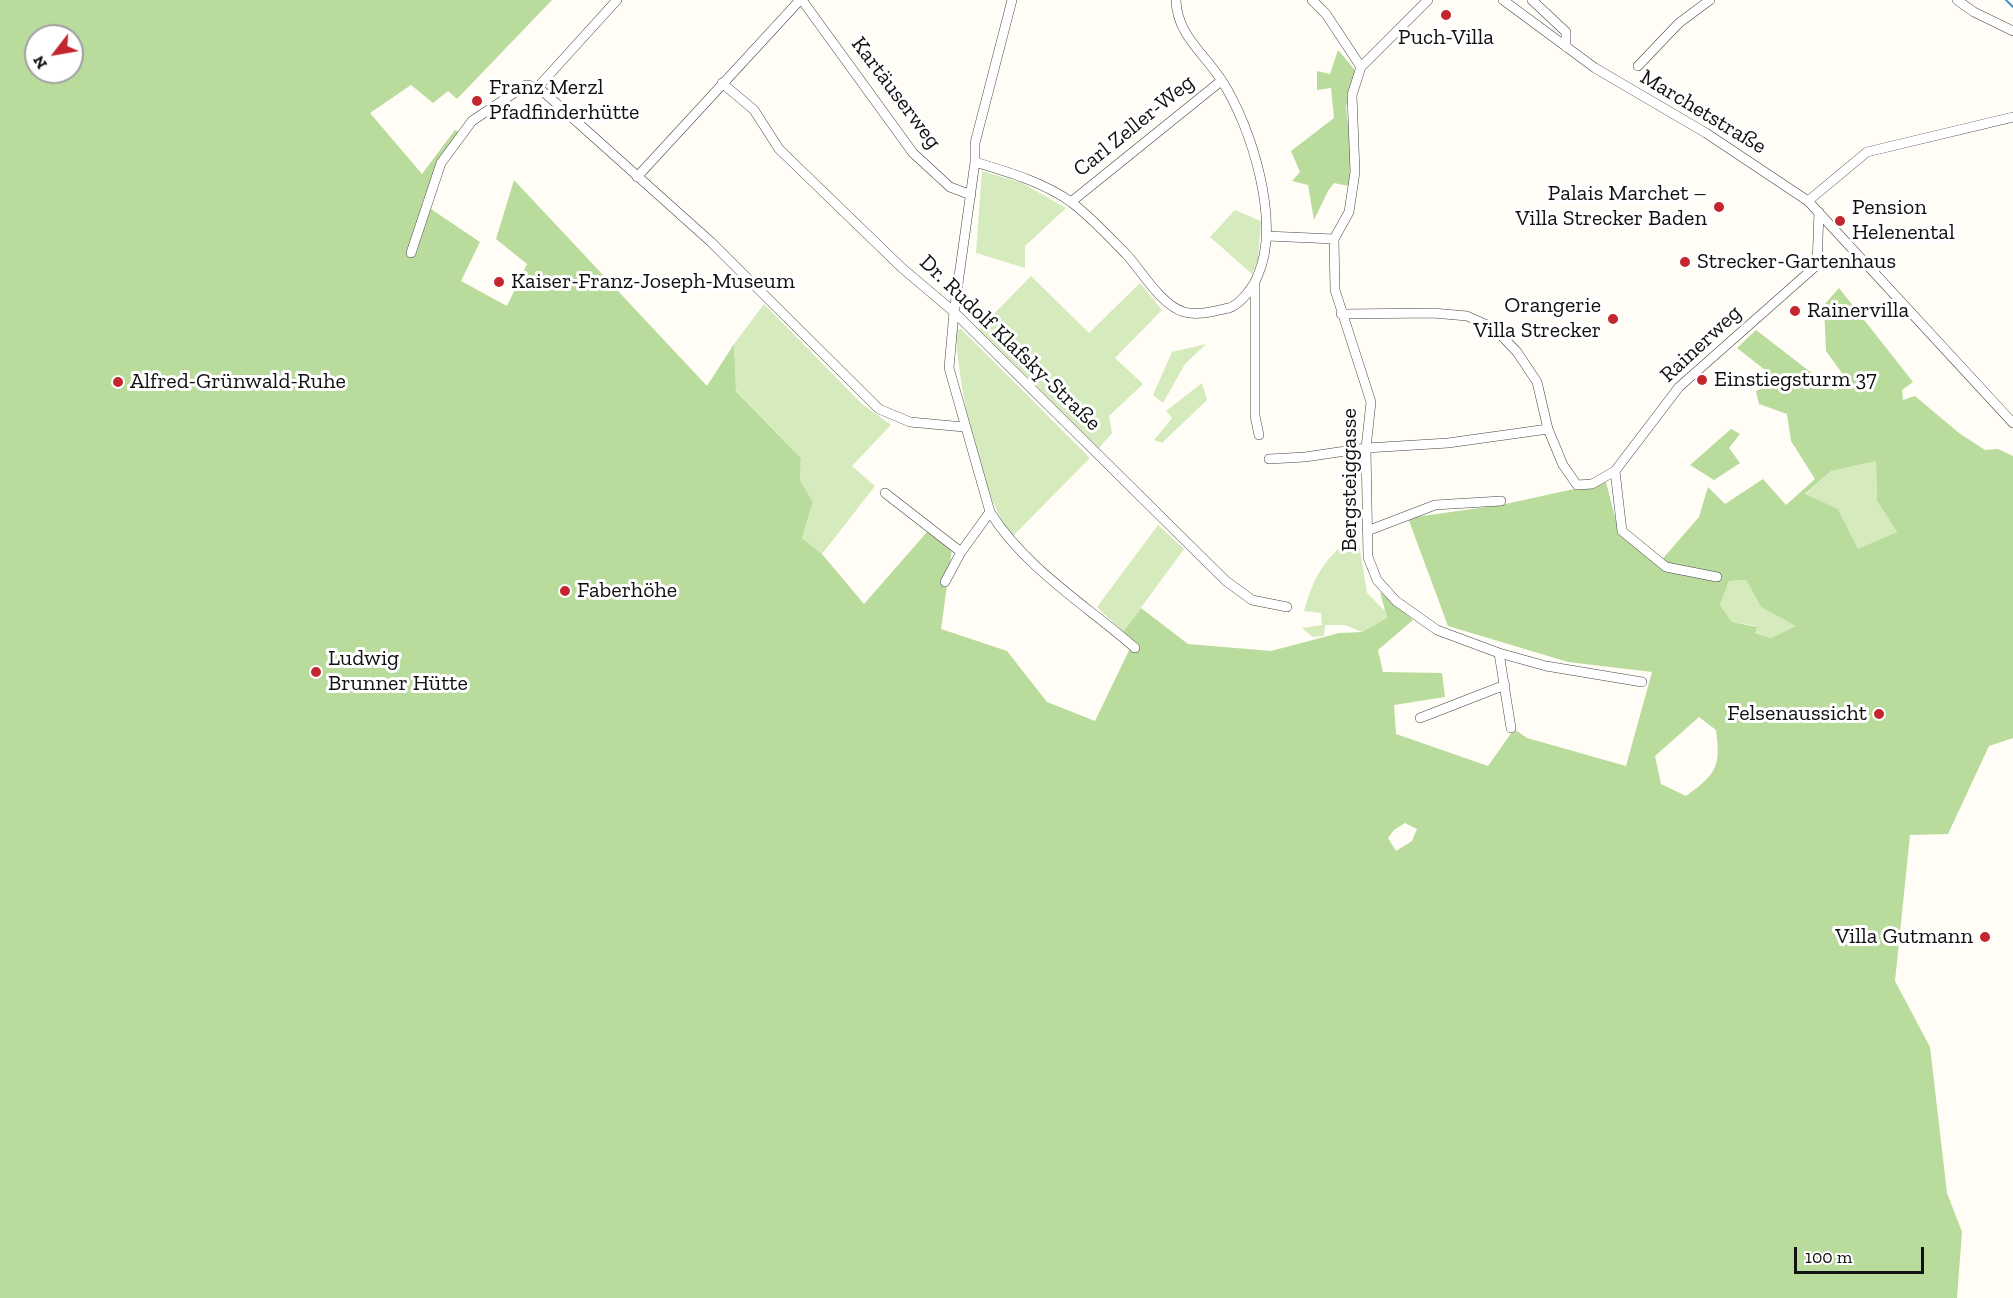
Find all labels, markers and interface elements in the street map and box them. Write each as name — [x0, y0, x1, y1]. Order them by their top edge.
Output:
marker: Puch-Villa — [1439, 8, 1453, 22]
north arrow — [24, 24, 84, 84]
place label: Puch-Villa — [1398, 25, 1494, 51]
street label: Kartäuserweg — [845, 32, 947, 154]
text: N — [29, 52, 51, 73]
street label: Marchetstraße — [1635, 64, 1771, 160]
street label: Carl Zeller-Weg — [1068, 69, 1200, 183]
place label: Franz Merzl Pfadfinderhütte — [489, 75, 639, 126]
marker: Franz Merzl Pfadfinderhütte — [470, 94, 484, 108]
place label: Palais Marchet – Villa Strecker Baden — [1515, 181, 1707, 232]
place label: Pension Helenental — [1852, 195, 1955, 246]
marker: Palais Marchet – Villa Strecker Baden — [1712, 200, 1726, 214]
marker: Pension Helenental — [1833, 214, 1847, 228]
street label: Dr. Rudolf Klafsky-Straße — [914, 249, 1106, 437]
place label: Strecker-Gartenhaus — [1697, 249, 1896, 275]
marker: Strecker-Gartenhaus — [1678, 255, 1692, 269]
place label: Kaiser-Franz-Joseph-Museum — [511, 269, 795, 295]
marker: Kaiser-Franz-Joseph-Museum — [492, 275, 506, 289]
place label: Orangerie Villa Strecker — [1473, 293, 1601, 344]
place label: Rainervilla — [1807, 298, 1909, 324]
street label: Rainerweg — [1655, 300, 1747, 388]
marker: Rainervilla — [1788, 304, 1802, 318]
marker: Orangerie Villa Strecker — [1606, 312, 1620, 326]
place label: Einstiegsturm 37 — [1714, 367, 1877, 393]
place label: Alfred-Grünwald-Ruhe — [130, 369, 346, 395]
marker: Einstiegsturm 37 — [1695, 373, 1709, 387]
marker: Alfred-Grünwald-Ruhe — [111, 375, 125, 389]
street label: Bergsteiggasse — [1337, 408, 1363, 552]
place label: Faberhöhe — [577, 578, 677, 604]
marker: Faberhöhe — [558, 584, 572, 598]
place label: Ludwig Brunner Hütte — [328, 646, 468, 698]
marker: Ludwig Brunner Hütte — [309, 665, 323, 679]
place label: Felsenaussicht — [1727, 701, 1867, 727]
marker: Felsenaussicht — [1872, 707, 1886, 721]
place label: Villa Gutmann — [1835, 924, 1973, 950]
marker: Villa Gutmann — [1978, 930, 1992, 944]
scale bar — [1797, 1235, 1928, 1273]
text: 100 m — [1805, 1246, 1852, 1268]

